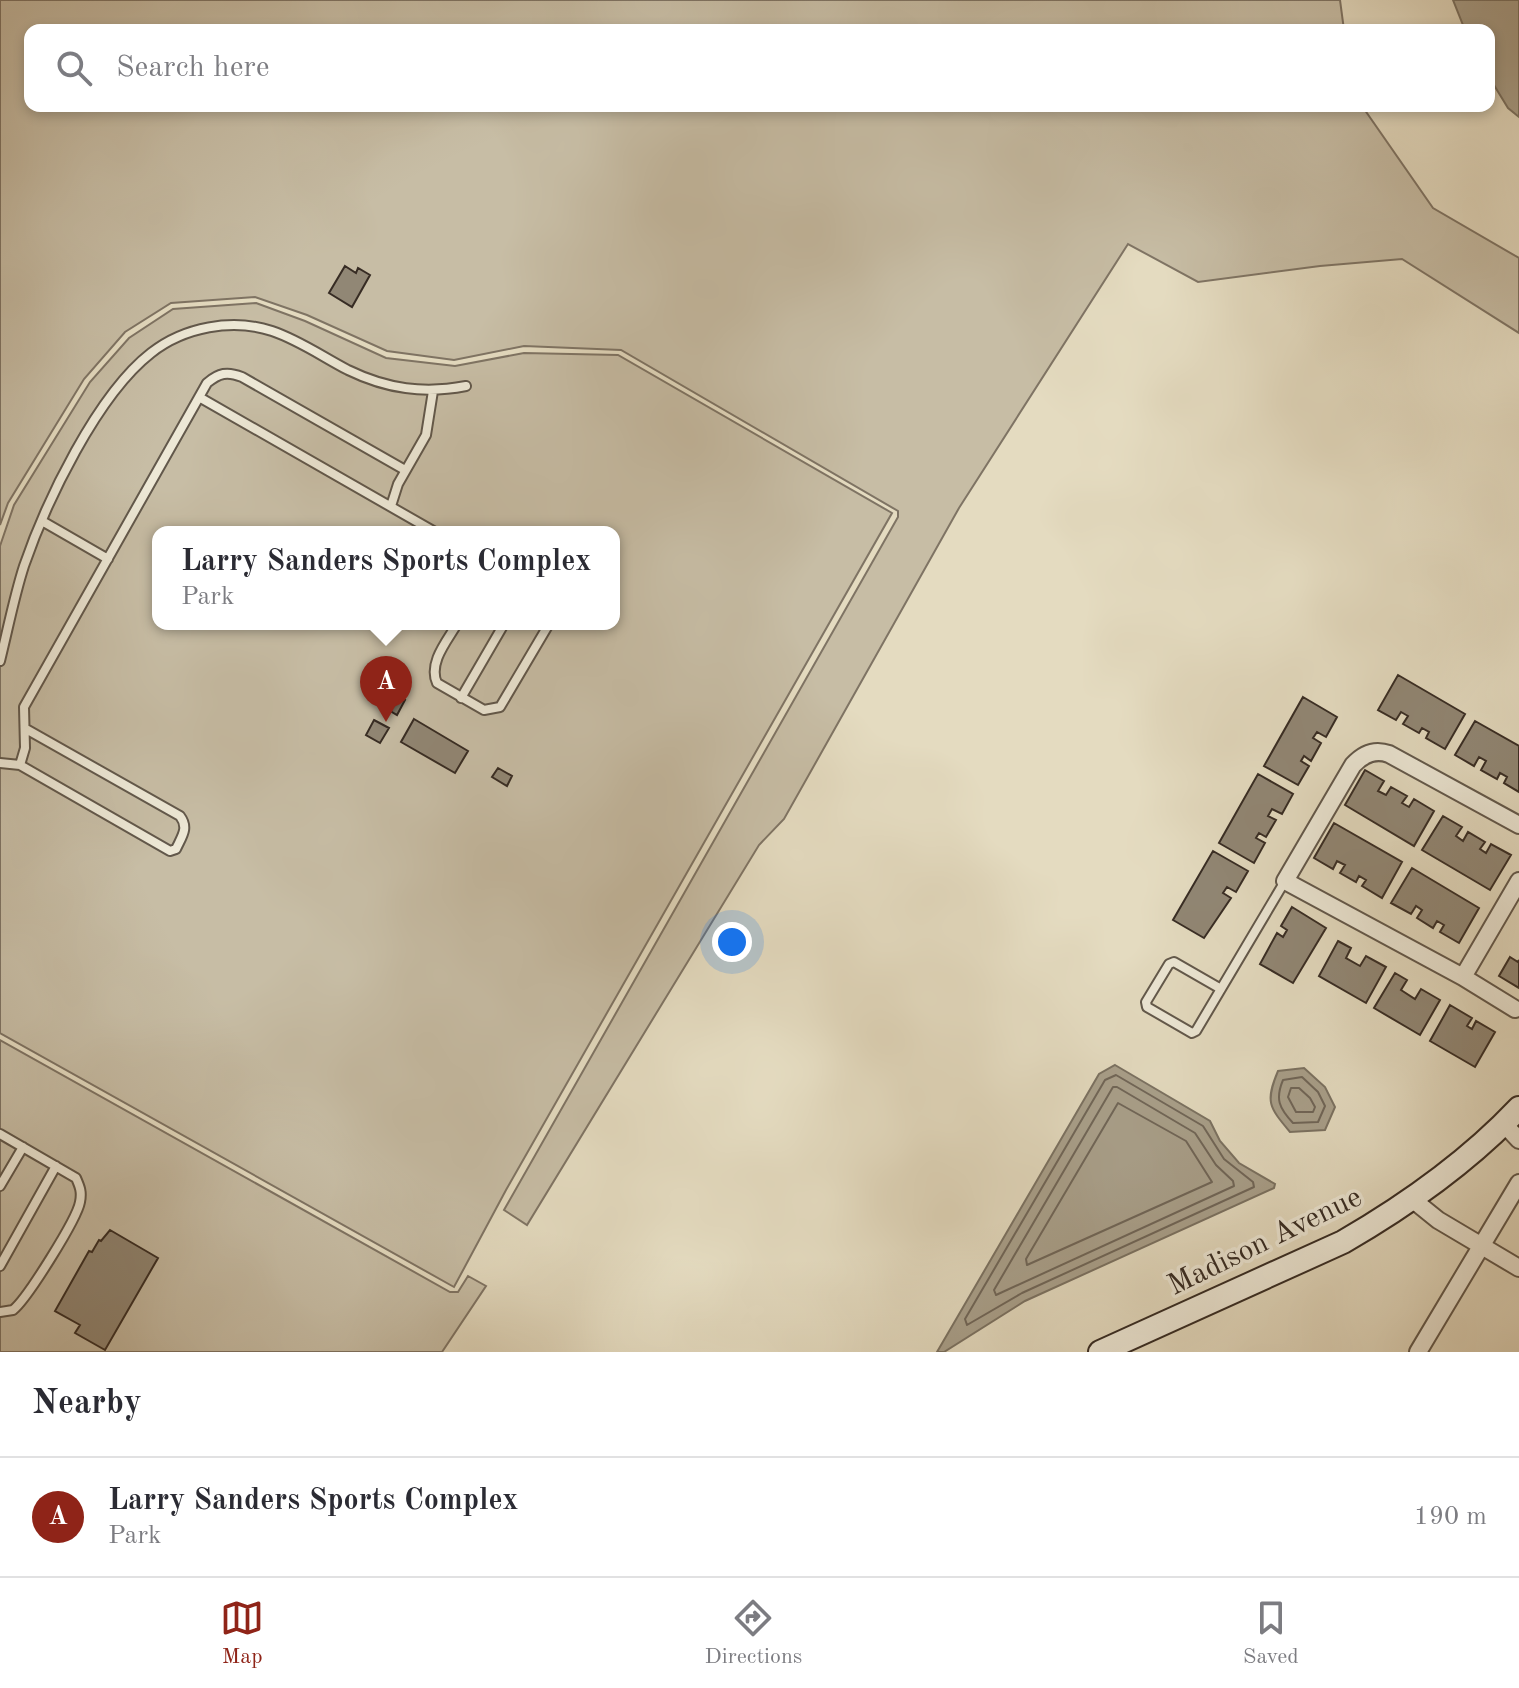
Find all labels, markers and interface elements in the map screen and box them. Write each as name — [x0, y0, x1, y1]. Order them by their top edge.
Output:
search box — [24, 24, 1495, 112]
icon: search — [52, 46, 96, 90]
text: Search here — [116, 53, 270, 83]
popup — [152, 526, 620, 630]
text: Larry Sanders Sports Complex — [181, 547, 591, 577]
text: Park — [181, 584, 234, 610]
pin: A — [360, 656, 412, 722]
your location — [712, 922, 752, 962]
street label: Madison Avenue — [1163, 1182, 1367, 1302]
text: Nearby — [32, 1387, 142, 1421]
text: Larry Sanders Sports Complex — [108, 1486, 518, 1516]
text: A — [48, 1504, 68, 1530]
text: 190 m — [1414, 1504, 1487, 1530]
text: Park — [108, 1523, 162, 1549]
tab: Map — [220, 1596, 264, 1671]
tab: Directions — [705, 1596, 802, 1671]
tab: Saved — [1243, 1596, 1299, 1671]

